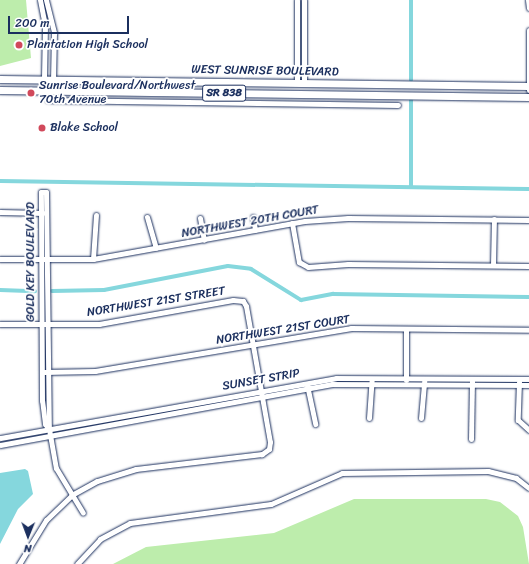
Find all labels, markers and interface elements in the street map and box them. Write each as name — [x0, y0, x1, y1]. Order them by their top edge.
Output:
scale bar — [10, 8, 131, 34]
text: 200 m — [15, 12, 49, 34]
place label: Plantation High School — [27, 38, 148, 52]
marker: Plantation High School — [14, 40, 24, 50]
street label: WEST SUNRISE BOULEVARD — [190, 62, 340, 80]
place label: Sunrise Boulevard/Northwest 70th Avenue — [39, 79, 195, 107]
road number: SR 838 — [202, 84, 246, 102]
marker: Sunrise Boulevard/Northwest 70th Avenue — [26, 88, 36, 98]
place label: Blake School — [50, 121, 118, 135]
marker: Blake School — [37, 123, 47, 133]
street label: GOLD KEY BOULEVARD — [24, 202, 38, 322]
street label: NORTHWEST 20TH COURT — [180, 203, 320, 241]
street label: NORTHWEST 21ST STREET — [86, 284, 226, 320]
street label: NORTHWEST 21ST COURT — [215, 312, 351, 348]
street label: SUNSET STRIP — [220, 366, 302, 394]
north arrow — [8, 516, 48, 556]
text: N — [24, 539, 32, 558]

